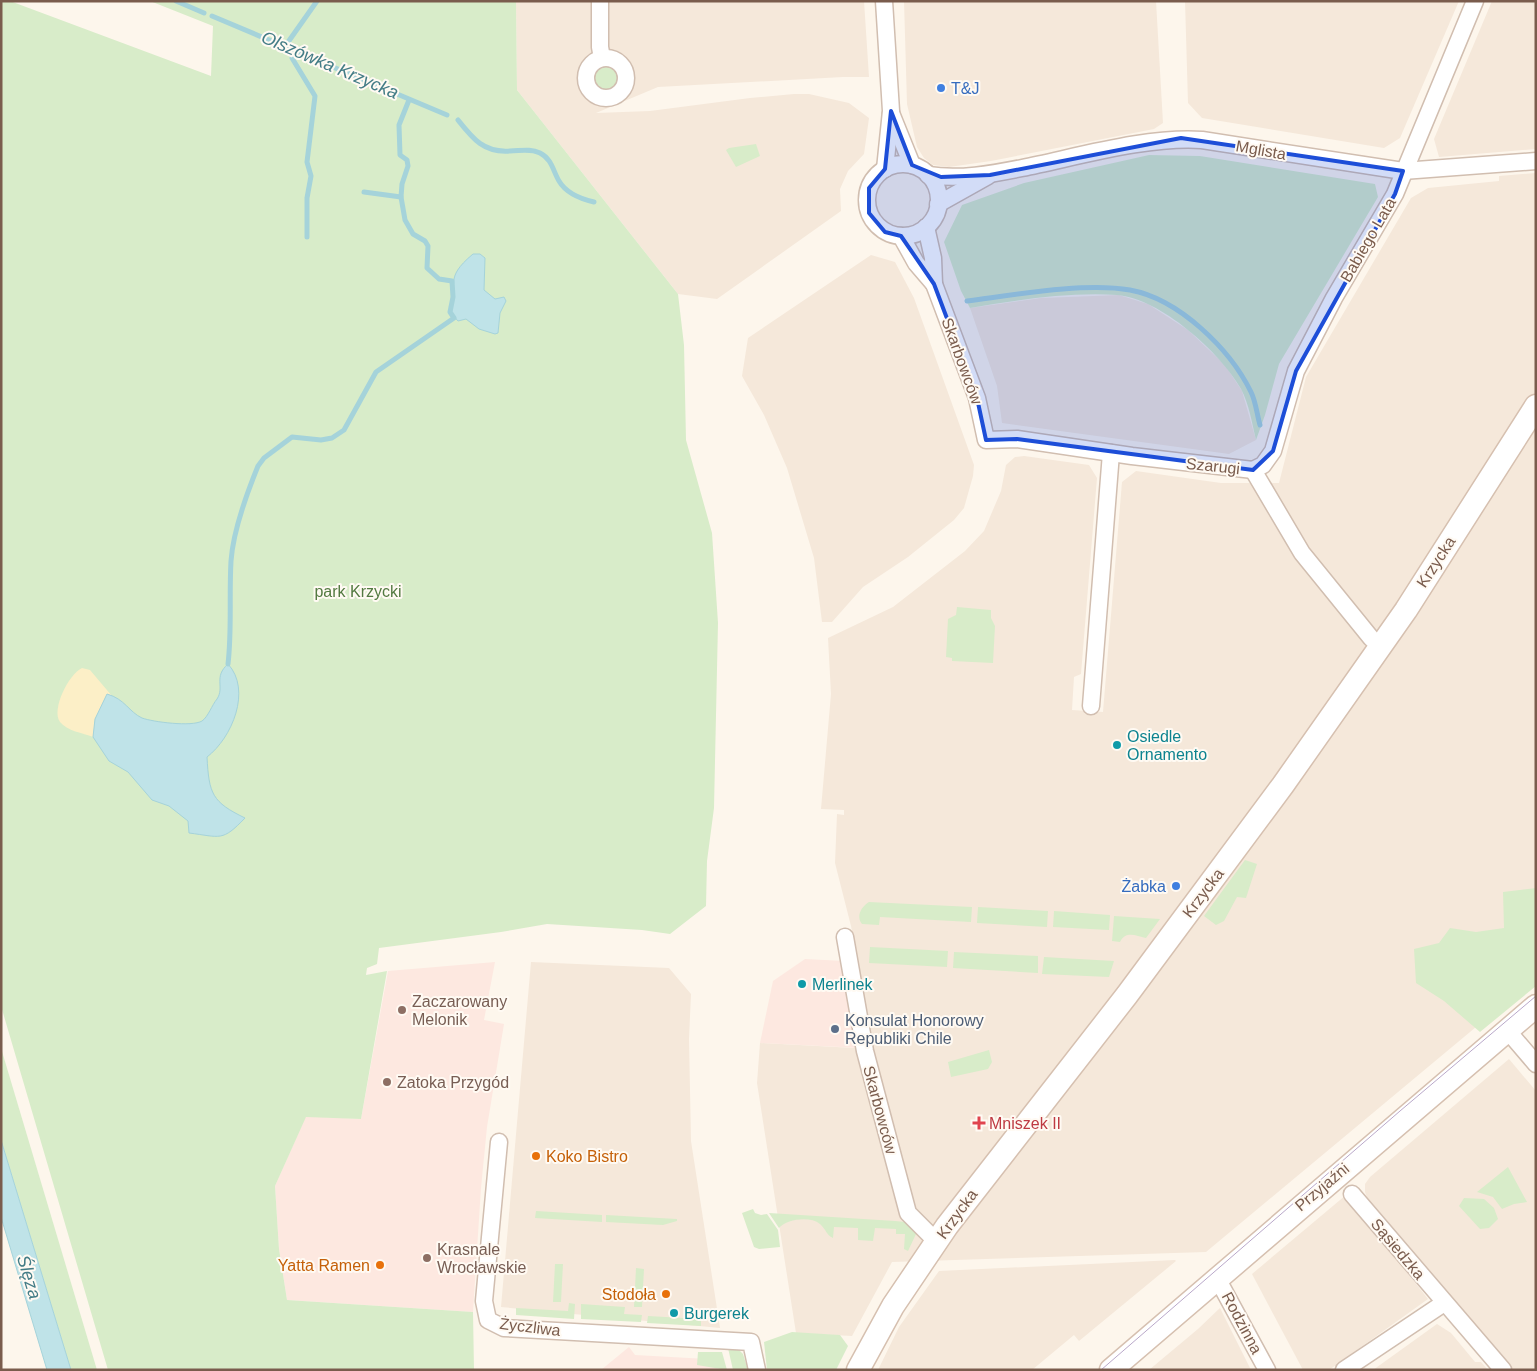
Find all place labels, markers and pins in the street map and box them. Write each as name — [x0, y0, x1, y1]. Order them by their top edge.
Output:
place label: T&J — [951, 80, 979, 97]
marker: T&J — [935, 82, 947, 94]
place label: Osiedle Ornamento — [1127, 728, 1207, 763]
marker: Osiedle Ornamento — [1111, 739, 1123, 751]
place label: Żabka — [1122, 877, 1166, 895]
marker: Żabka — [1170, 880, 1182, 892]
place label: Merlinek — [812, 976, 873, 993]
marker: Merlinek — [796, 978, 808, 990]
place label: Zaczarowany Melonik — [412, 993, 507, 1028]
marker: Zaczarowany Melonik — [396, 1004, 408, 1016]
place label: Konsulat Honorowy Republiki Chile — [845, 1012, 984, 1047]
marker: Konsulat Honorowy Republiki Chile — [829, 1023, 841, 1035]
place label: Zatoka Przygód — [397, 1074, 509, 1091]
marker: Zatoka Przygód — [381, 1076, 393, 1088]
place label: Mniszek II — [989, 1115, 1061, 1132]
marker: Mniszek II — [973, 1117, 985, 1129]
place label: Koko Bistro — [546, 1148, 628, 1165]
marker: Koko Bistro — [530, 1150, 542, 1162]
place label: Krasnale Wrocławskie — [437, 1241, 527, 1276]
marker: Krasnale Wrocławskie — [421, 1252, 433, 1264]
place label: Yatta Ramen — [278, 1257, 370, 1274]
marker: Yatta Ramen — [374, 1259, 386, 1271]
place label: Stodoła — [602, 1286, 656, 1303]
marker: Stodoła — [660, 1288, 672, 1300]
place label: Burgerek — [684, 1305, 750, 1322]
marker: Burgerek — [668, 1307, 680, 1319]

